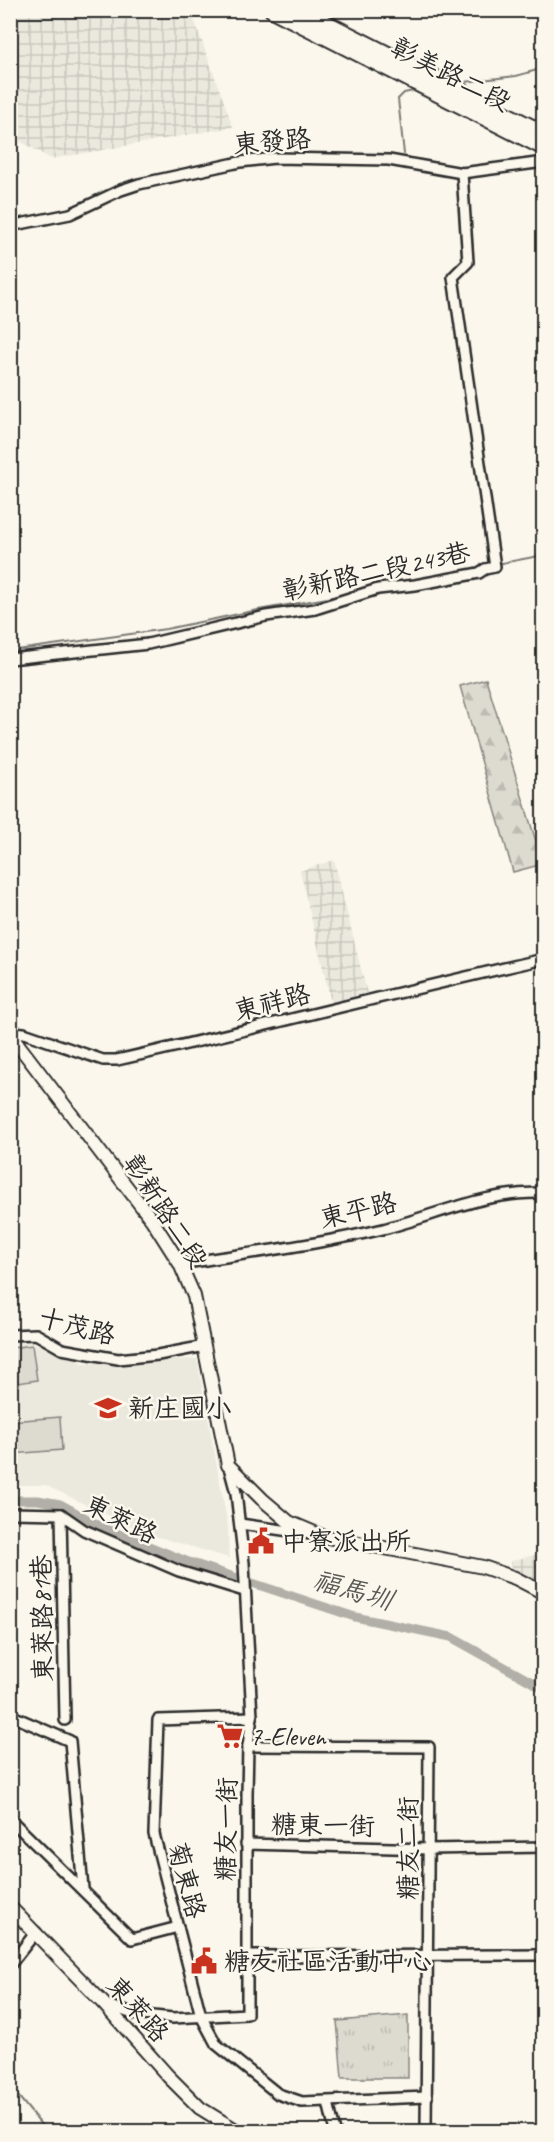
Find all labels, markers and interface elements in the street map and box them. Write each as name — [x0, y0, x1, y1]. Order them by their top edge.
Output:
street label: 彰美路二段 — [385, 30, 516, 119]
street label: 東發路 — [232, 122, 312, 161]
street label: 彰新路二段243巷 — [279, 535, 473, 607]
street label: 東祥路 — [230, 977, 314, 1028]
street label: 彰新路二段 — [116, 1148, 215, 1275]
street label: 東平路 — [316, 1186, 400, 1235]
street label: 十茂路 — [35, 1301, 119, 1352]
place label: 新庄國小 — [128, 1392, 232, 1425]
school or university icon: 新庄國小 — [93, 1393, 123, 1423]
street label: 東萊路 — [78, 1488, 163, 1551]
place label: 中寮派出所 — [281, 1525, 411, 1558]
public building icon: 中寮派出所 — [246, 1526, 276, 1556]
street label: 東萊路81巷 — [25, 1554, 60, 1682]
water label: 福馬圳 — [309, 1562, 400, 1618]
place label: 7-Eleven — [250, 1720, 327, 1753]
supermarket icon: 7-Eleven — [215, 1721, 245, 1751]
street label: 糖友一街 — [209, 1777, 244, 1881]
street label: 糖友二街 — [392, 1796, 425, 1900]
street label: 糖東一街 — [271, 1808, 375, 1843]
street label: 菊東路 — [160, 1838, 213, 1922]
place label: 糖友社區活動中心 — [224, 1945, 432, 1978]
public building icon: 糖友社區活動中心 — [189, 1946, 219, 1976]
street label: 東萊路 — [99, 1969, 176, 2049]

